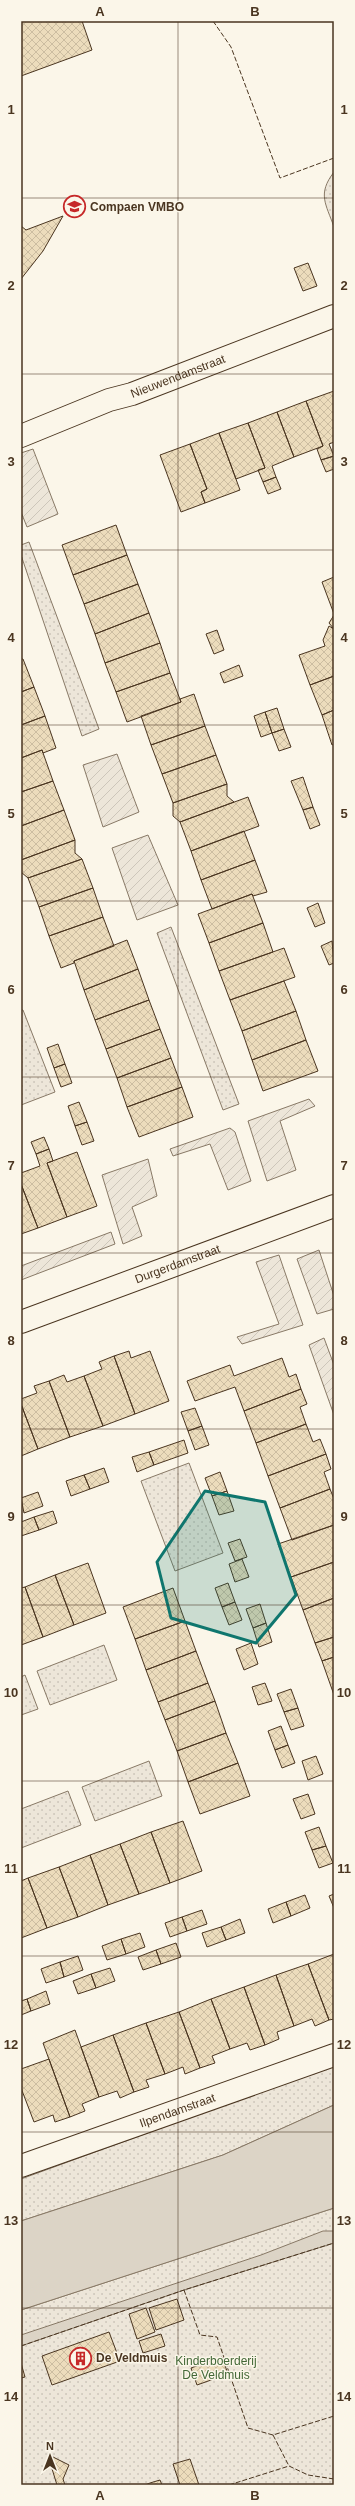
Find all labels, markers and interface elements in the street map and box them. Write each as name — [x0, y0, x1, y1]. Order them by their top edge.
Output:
text: A — [95, 4, 105, 19]
text: B — [250, 4, 260, 19]
text: 1 — [7, 102, 15, 117]
text: 1 — [340, 102, 348, 117]
school or university icon: Compaen VMBO — [62, 194, 88, 220]
place label: Compaen VMBO — [90, 200, 184, 214]
text: 2 — [7, 278, 15, 293]
text: 2 — [340, 278, 348, 293]
street label: Nieuwendamstraat — [129, 351, 228, 401]
text: 3 — [7, 454, 15, 469]
text: 3 — [340, 454, 348, 469]
text: 4 — [7, 630, 15, 645]
text: 4 — [340, 630, 348, 645]
text: 5 — [7, 806, 15, 821]
text: 5 — [340, 806, 348, 821]
text: 6 — [7, 982, 15, 997]
text: 6 — [340, 982, 348, 997]
text: 7 — [7, 1158, 15, 1173]
text: 7 — [340, 1158, 348, 1173]
street label: Durgerdamstraat — [133, 1242, 223, 1286]
text: 8 — [7, 1333, 15, 1348]
text: 8 — [340, 1333, 348, 1348]
text: 9 — [7, 1509, 15, 1524]
text: 9 — [340, 1509, 348, 1524]
text: 10 — [4, 1685, 18, 1700]
text: 10 — [337, 1685, 351, 1700]
text: 11 — [4, 1861, 18, 1876]
text: 11 — [337, 1861, 351, 1876]
text: 12 — [4, 2037, 18, 2052]
text: 12 — [337, 2037, 351, 2052]
street label: Ilpendamstraat — [138, 2090, 218, 2130]
text: 13 — [4, 2213, 18, 2228]
text: 13 — [337, 2213, 351, 2228]
building icon: De Veldmuis — [68, 2345, 94, 2371]
place label: De Veldmuis — [96, 2351, 168, 2365]
park label: Kinderboerderij De Veldmuis — [175, 2354, 257, 2382]
text: 14 — [4, 2389, 19, 2404]
text: 14 — [337, 2389, 352, 2404]
north arrow — [30, 2436, 70, 2476]
text: N — [46, 2440, 54, 2452]
text: A — [95, 2488, 105, 2503]
text: B — [250, 2488, 260, 2503]

